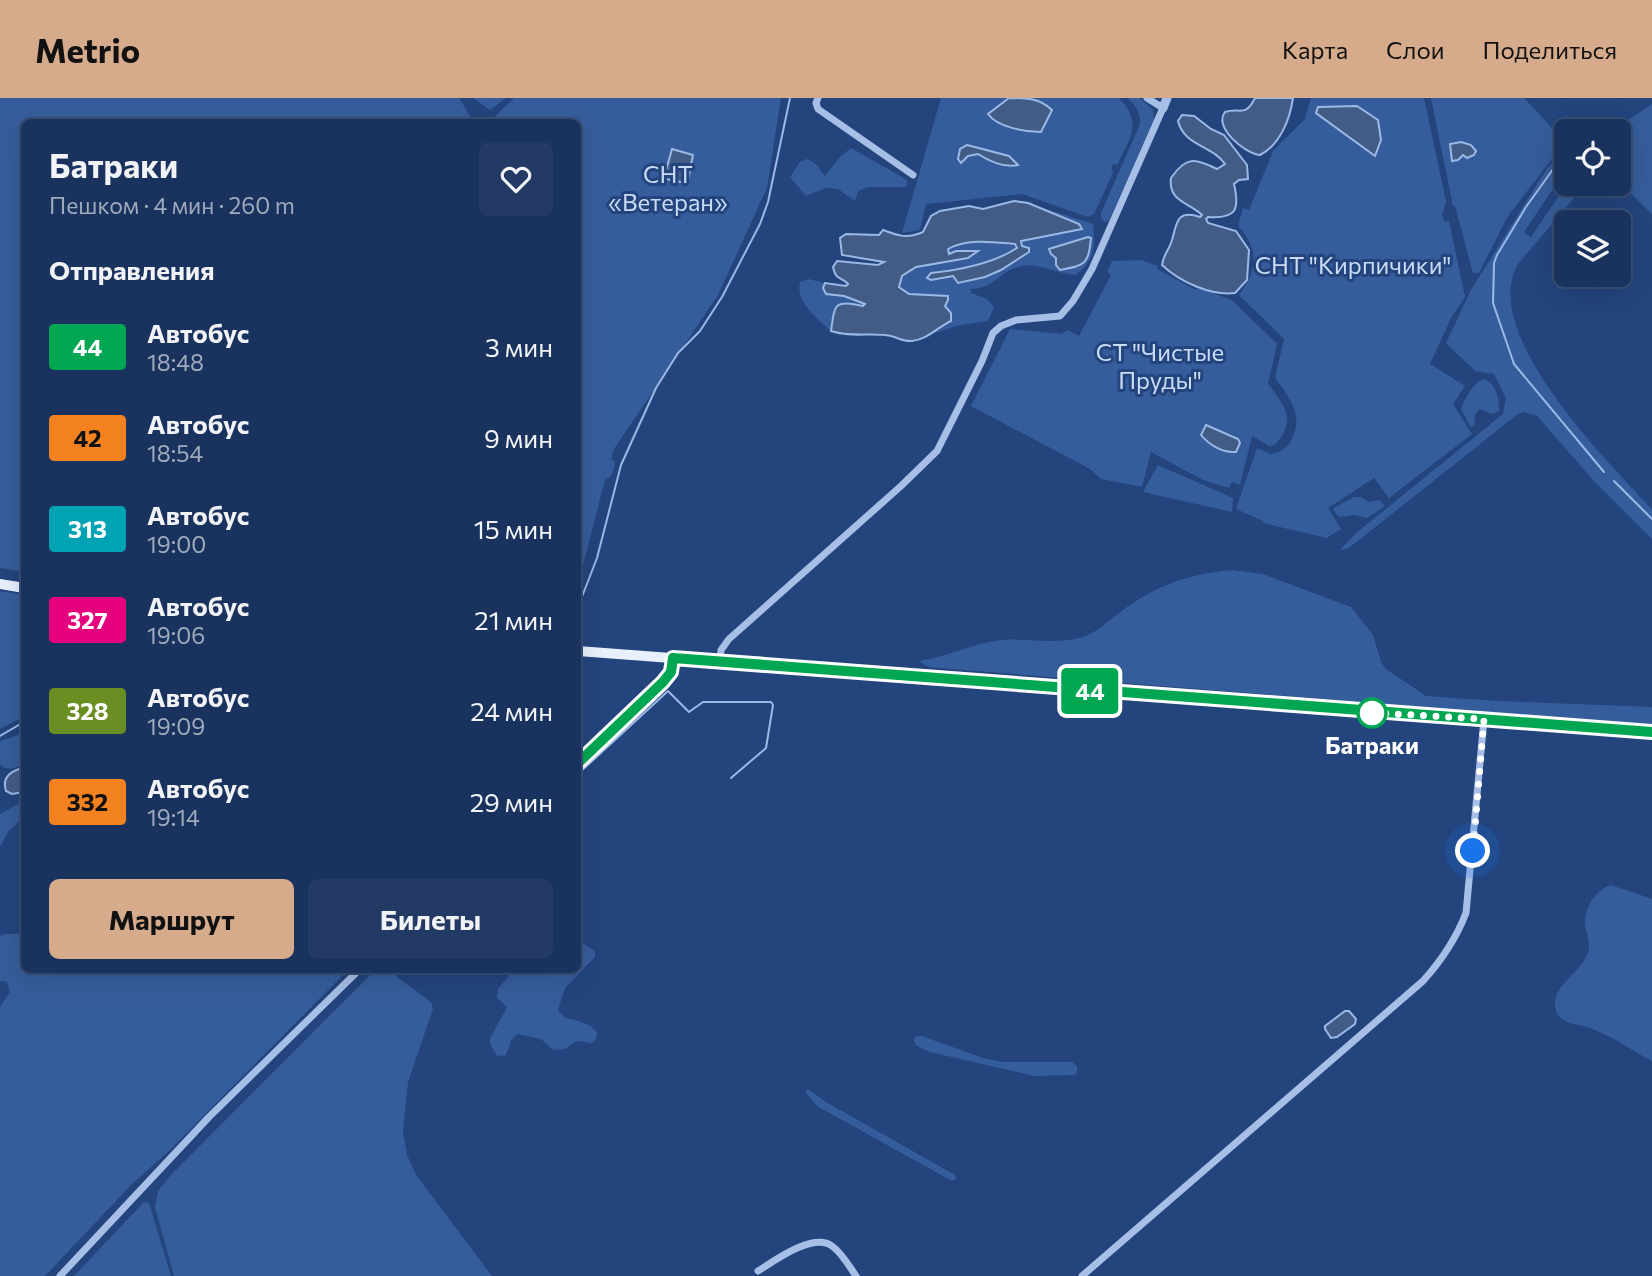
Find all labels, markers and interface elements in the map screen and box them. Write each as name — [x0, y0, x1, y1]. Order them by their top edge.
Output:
text: Metrio — [35, 29, 140, 70]
text: Карта — [1282, 35, 1348, 64]
text: Слои — [1386, 35, 1444, 64]
text: Поделиться — [1482, 35, 1617, 64]
map controls — [1554, 119, 1631, 287]
button: locate — [1554, 119, 1631, 196]
button: heart — [479, 142, 553, 216]
text: Батраки — [49, 144, 178, 185]
park label: СНТ «Ветеран» — [608, 159, 728, 216]
text: Пешком · 4 мин · 260 m — [49, 191, 295, 219]
button: layers — [1554, 210, 1631, 287]
park label: СНТ "Кирпичики" — [1255, 250, 1451, 279]
text: Отправления — [49, 254, 215, 285]
text: Автобус — [147, 317, 249, 348]
text: 3 мин — [485, 331, 553, 362]
text: 44 — [73, 332, 102, 361]
park label: СТ "Чистые Пруды" — [1096, 337, 1224, 394]
text: 18:48 — [147, 348, 204, 376]
text: Автобус — [147, 408, 249, 439]
text: 9 мин — [484, 422, 553, 453]
text: 42 — [73, 423, 102, 452]
text: 18:54 — [147, 439, 203, 467]
text: Автобус — [147, 499, 249, 530]
text: 15 мин — [474, 513, 553, 544]
text: 313 — [68, 514, 107, 543]
text: 19:00 — [147, 530, 206, 558]
text: Автобус — [147, 590, 249, 621]
text: 21 мин — [474, 604, 553, 635]
text: 327 — [67, 605, 108, 634]
text: 19:06 — [147, 621, 205, 649]
line badge: 44 — [1058, 668, 1122, 714]
text: 44 — [1075, 676, 1105, 705]
text: Автобус — [147, 681, 249, 712]
text: 24 мин — [470, 695, 553, 726]
text: 328 — [66, 696, 109, 725]
marker: Батраки — [1357, 698, 1387, 728]
text: 19:09 — [147, 712, 205, 740]
place label: Батраки — [1325, 730, 1419, 759]
text: Автобус — [147, 772, 249, 803]
text: 29 мин — [470, 786, 553, 817]
text: 332 — [67, 787, 108, 816]
text: 19:14 — [147, 803, 200, 831]
your location — [1455, 833, 1490, 868]
button: Маршрут — [49, 879, 294, 959]
button: Билеты — [308, 879, 553, 959]

